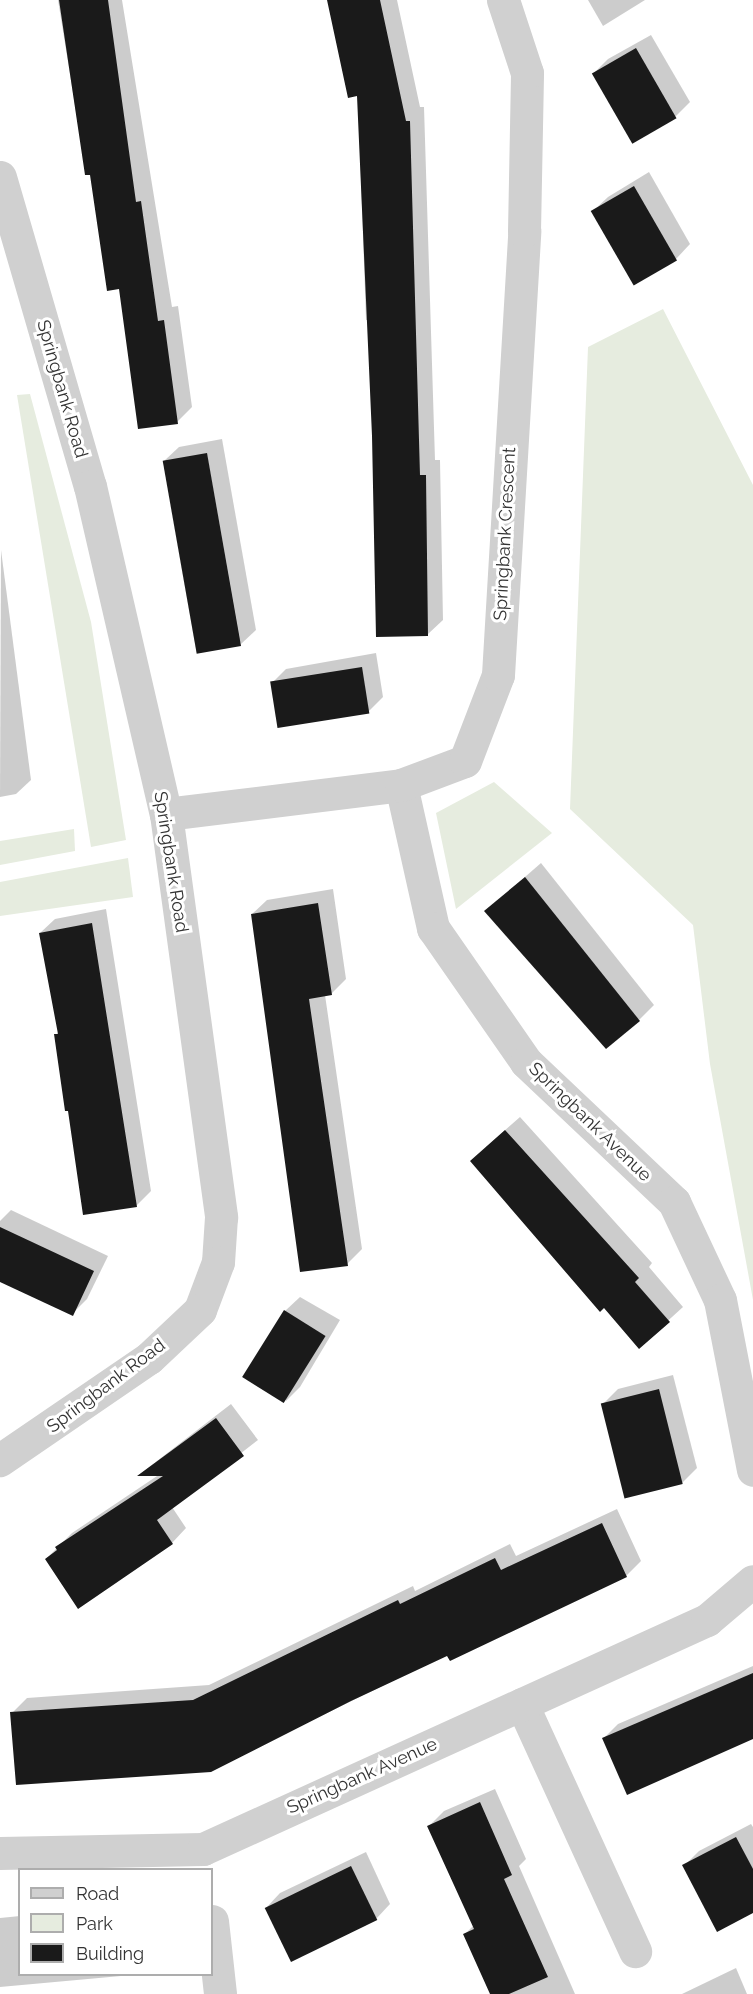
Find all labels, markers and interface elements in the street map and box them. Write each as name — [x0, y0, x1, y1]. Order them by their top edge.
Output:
street label: Springbank Road — [32, 317, 92, 461]
street label: Springbank Crescent — [490, 447, 520, 621]
street label: Springbank Road — [149, 790, 193, 934]
street label: Springbank Avenue — [524, 1058, 656, 1186]
street label: Springbank Road — [43, 1334, 169, 1438]
street label: Springbank Avenue — [283, 1733, 441, 1819]
legend — [18, 1868, 213, 1976]
text: Road — [76, 1883, 119, 1904]
text: Park — [76, 1913, 113, 1934]
text: Building — [76, 1943, 144, 1964]

